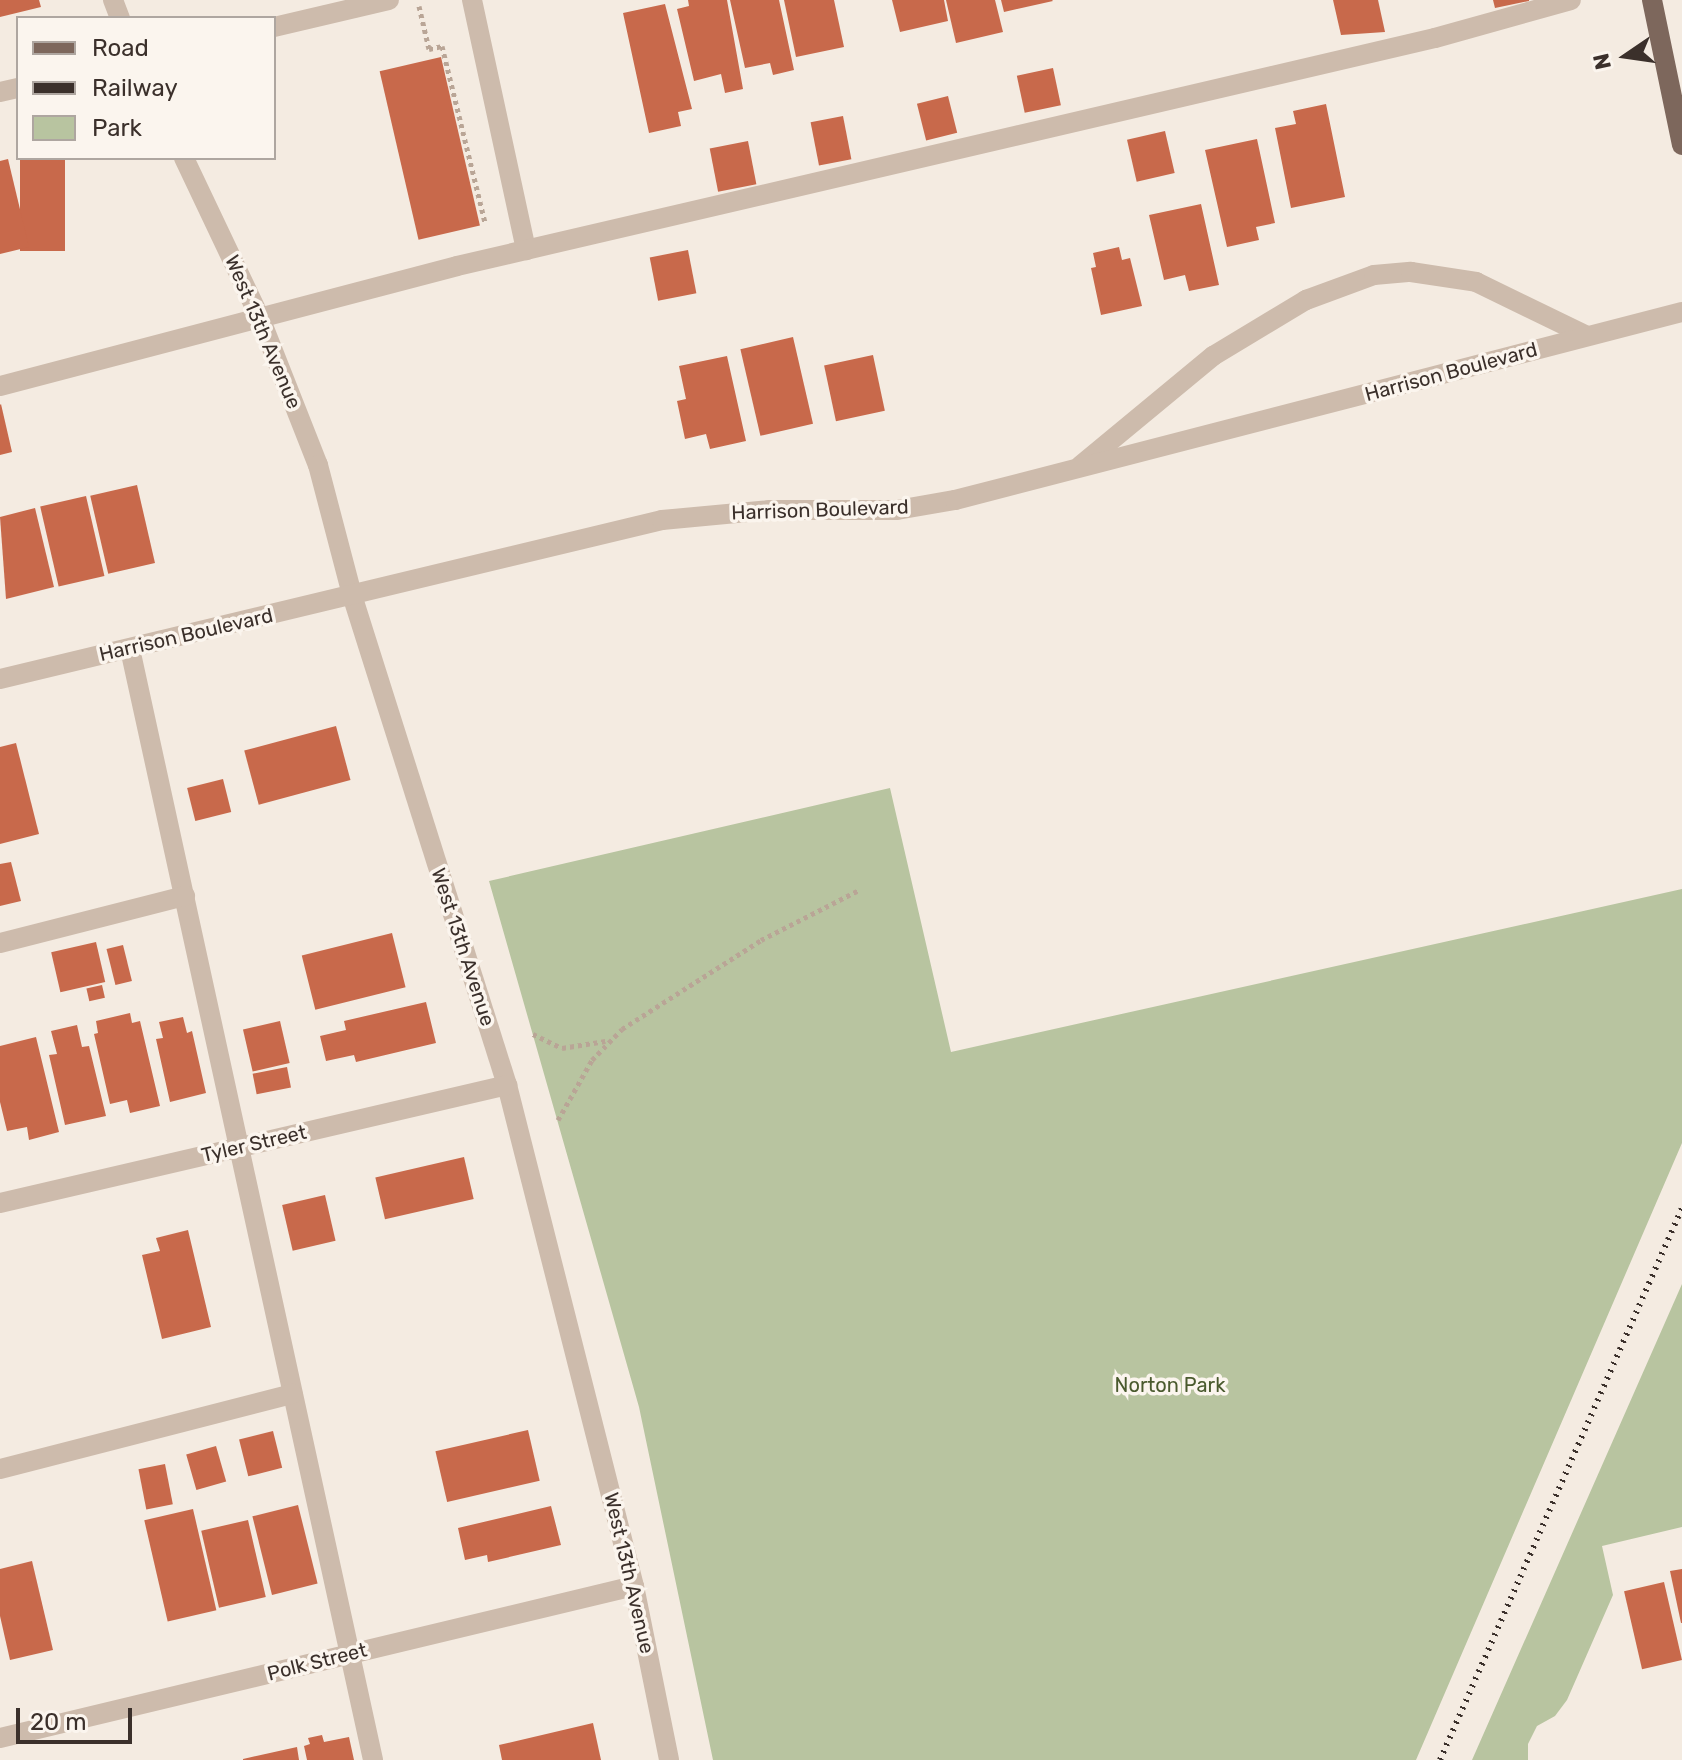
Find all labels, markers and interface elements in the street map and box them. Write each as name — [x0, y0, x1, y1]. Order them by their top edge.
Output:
legend — [16, 16, 276, 160]
north arrow — [1586, 16, 1666, 96]
text: Road — [92, 34, 149, 62]
text: N — [1587, 51, 1617, 72]
text: Railway — [92, 74, 178, 102]
text: Park — [92, 114, 142, 142]
street label: West 13th Avenue — [220, 251, 306, 413]
street label: Harrison Boulevard — [1362, 337, 1540, 407]
street label: Harrison Boulevard — [731, 495, 909, 525]
street label: Harrison Boulevard — [97, 603, 275, 667]
street label: West 13th Avenue — [426, 865, 500, 1029]
street label: Tyler Street — [199, 1120, 309, 1168]
park label: Norton Park — [1115, 1373, 1225, 1397]
street label: West 13th Avenue — [599, 1490, 659, 1656]
street label: Polk Street — [265, 1638, 369, 1686]
scale bar — [20, 1692, 136, 1742]
text: 20 m — [30, 1708, 87, 1736]

